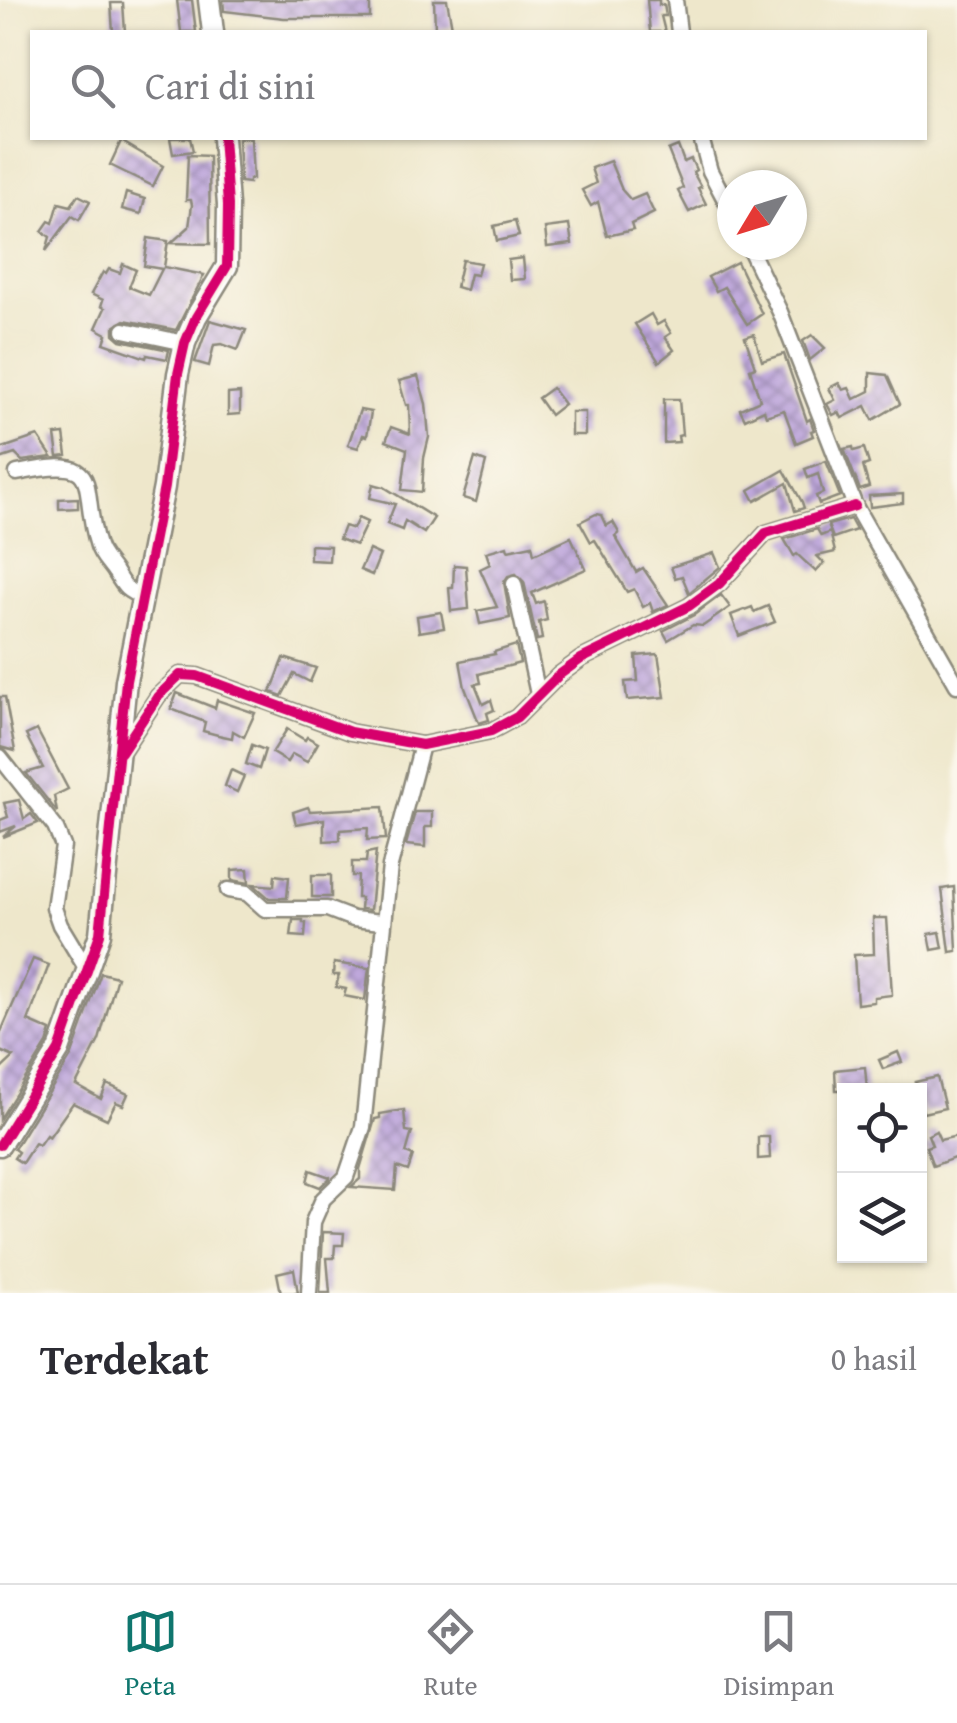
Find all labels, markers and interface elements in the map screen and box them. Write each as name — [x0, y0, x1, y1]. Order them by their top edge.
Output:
search box — [30, 30, 927, 140]
text: Cari di sini — [145, 57, 315, 113]
icon: search — [65, 58, 120, 113]
north arrow — [717, 170, 807, 260]
map controls — [837, 1083, 927, 1263]
button: locate — [837, 1083, 927, 1173]
button: layers — [837, 1173, 927, 1263]
text: Terdekat — [40, 1328, 209, 1389]
text: 0 hasil — [831, 1335, 917, 1382]
tab: Peta — [123, 1604, 178, 1705]
tab: Rute — [423, 1604, 478, 1705]
tab: Disimpan — [723, 1604, 834, 1705]

